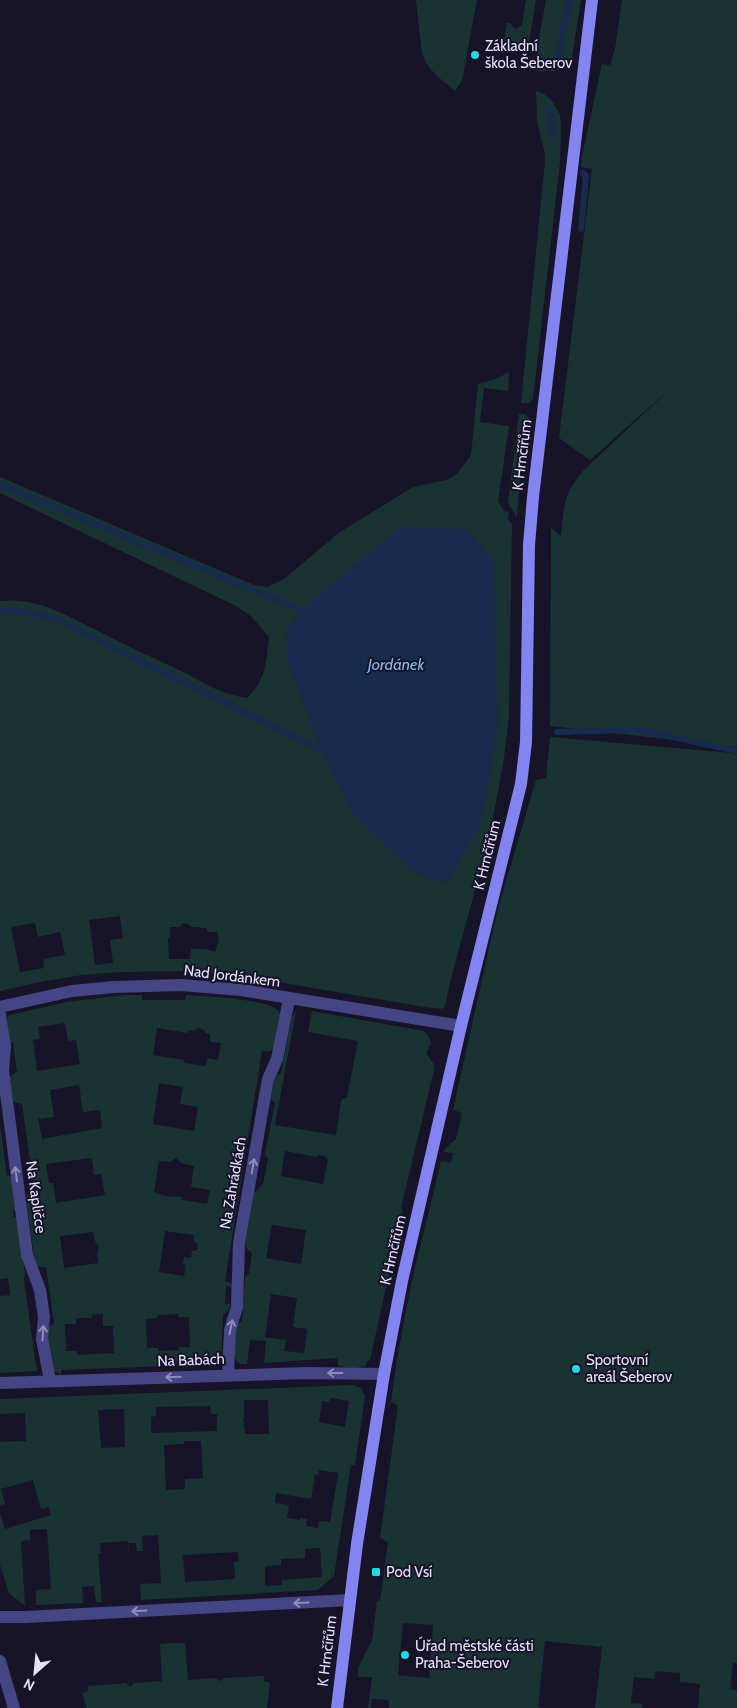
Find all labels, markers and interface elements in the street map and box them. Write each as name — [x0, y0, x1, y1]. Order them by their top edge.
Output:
place label: Základní škola Šeberov — [485, 37, 573, 72]
marker: Základní škola Šeberov — [469, 49, 481, 61]
street label: K Hrnčířům — [509, 419, 535, 491]
water label: Jordánek — [366, 655, 425, 674]
street label: K Hrnčířům — [470, 818, 504, 892]
street label: Nad Jordánkem — [183, 961, 281, 991]
street label: Na Zahrádkách — [216, 1135, 250, 1231]
one-way arrow — [248, 1159, 258, 1175]
street label: Na Kapličce — [22, 1160, 50, 1235]
one-way arrow — [11, 1166, 21, 1182]
street label: K Hrnčířům — [376, 1213, 410, 1287]
one-way arrow — [227, 1319, 237, 1335]
one-way arrow — [38, 1325, 47, 1341]
street label: Na Babách — [157, 1350, 225, 1370]
place label: Sportovní areál Šeberov — [586, 1351, 673, 1386]
marker: Sportovní areál Šeberov — [570, 1363, 582, 1375]
one-way arrow — [327, 1368, 344, 1378]
one-way arrow — [165, 1372, 181, 1382]
place label: Pod Vsí — [386, 1563, 432, 1581]
marker: Pod Vsí — [370, 1566, 382, 1578]
one-way arrow — [293, 1598, 309, 1607]
one-way arrow — [131, 1607, 147, 1616]
street label: K Hrnčířům — [314, 1615, 340, 1687]
place label: Úřad městské části Praha-Šeberov — [415, 1636, 534, 1672]
north arrow — [10, 1648, 60, 1698]
marker: Úřad městské části Praha-Šeberov — [399, 1649, 411, 1661]
text: N — [21, 1674, 38, 1695]

